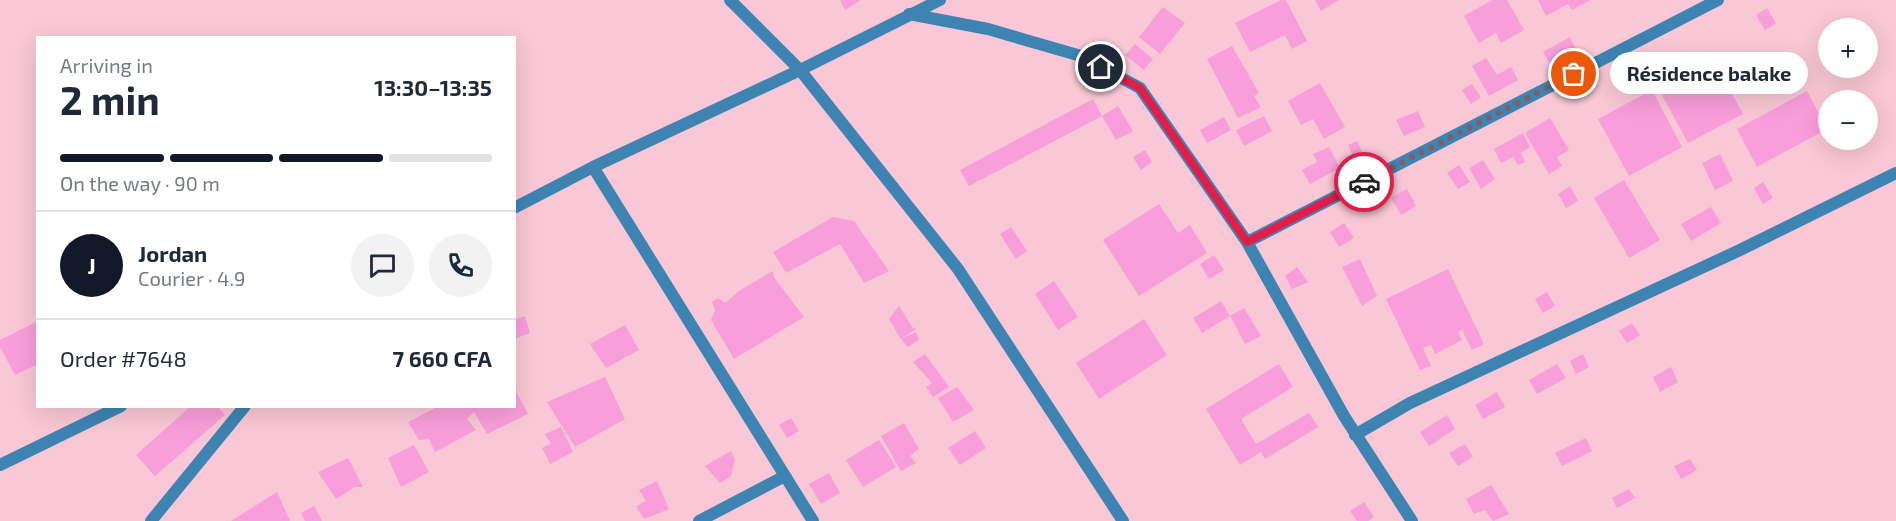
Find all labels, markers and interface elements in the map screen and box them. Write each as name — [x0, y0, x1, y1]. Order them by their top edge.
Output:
map controls — [1818, 18, 1878, 150]
button: + — [1818, 18, 1878, 78]
pin — [1075, 41, 1126, 92]
pin — [1548, 48, 1599, 99]
icon: home — [1084, 50, 1117, 83]
text: Arriving in — [60, 53, 153, 77]
callout: Résidence balake — [1610, 53, 1808, 95]
icon: bag — [1557, 57, 1590, 90]
text: Résidence balake — [1627, 61, 1791, 85]
text: 13:30–13:35 — [374, 74, 492, 100]
text: 2 min — [60, 76, 160, 123]
button: − — [1818, 90, 1878, 150]
courier — [1334, 152, 1394, 212]
icon: car — [1348, 166, 1381, 199]
text: On the way · 90 m — [60, 171, 220, 195]
button: chat — [351, 234, 414, 297]
button: phone — [429, 234, 492, 297]
text: Jordan — [138, 240, 207, 266]
text: J — [87, 252, 96, 278]
text: Courier · 4.9 — [138, 266, 245, 290]
text: Order #7648 — [60, 345, 187, 371]
text: 7 660 CFA — [392, 345, 492, 371]

